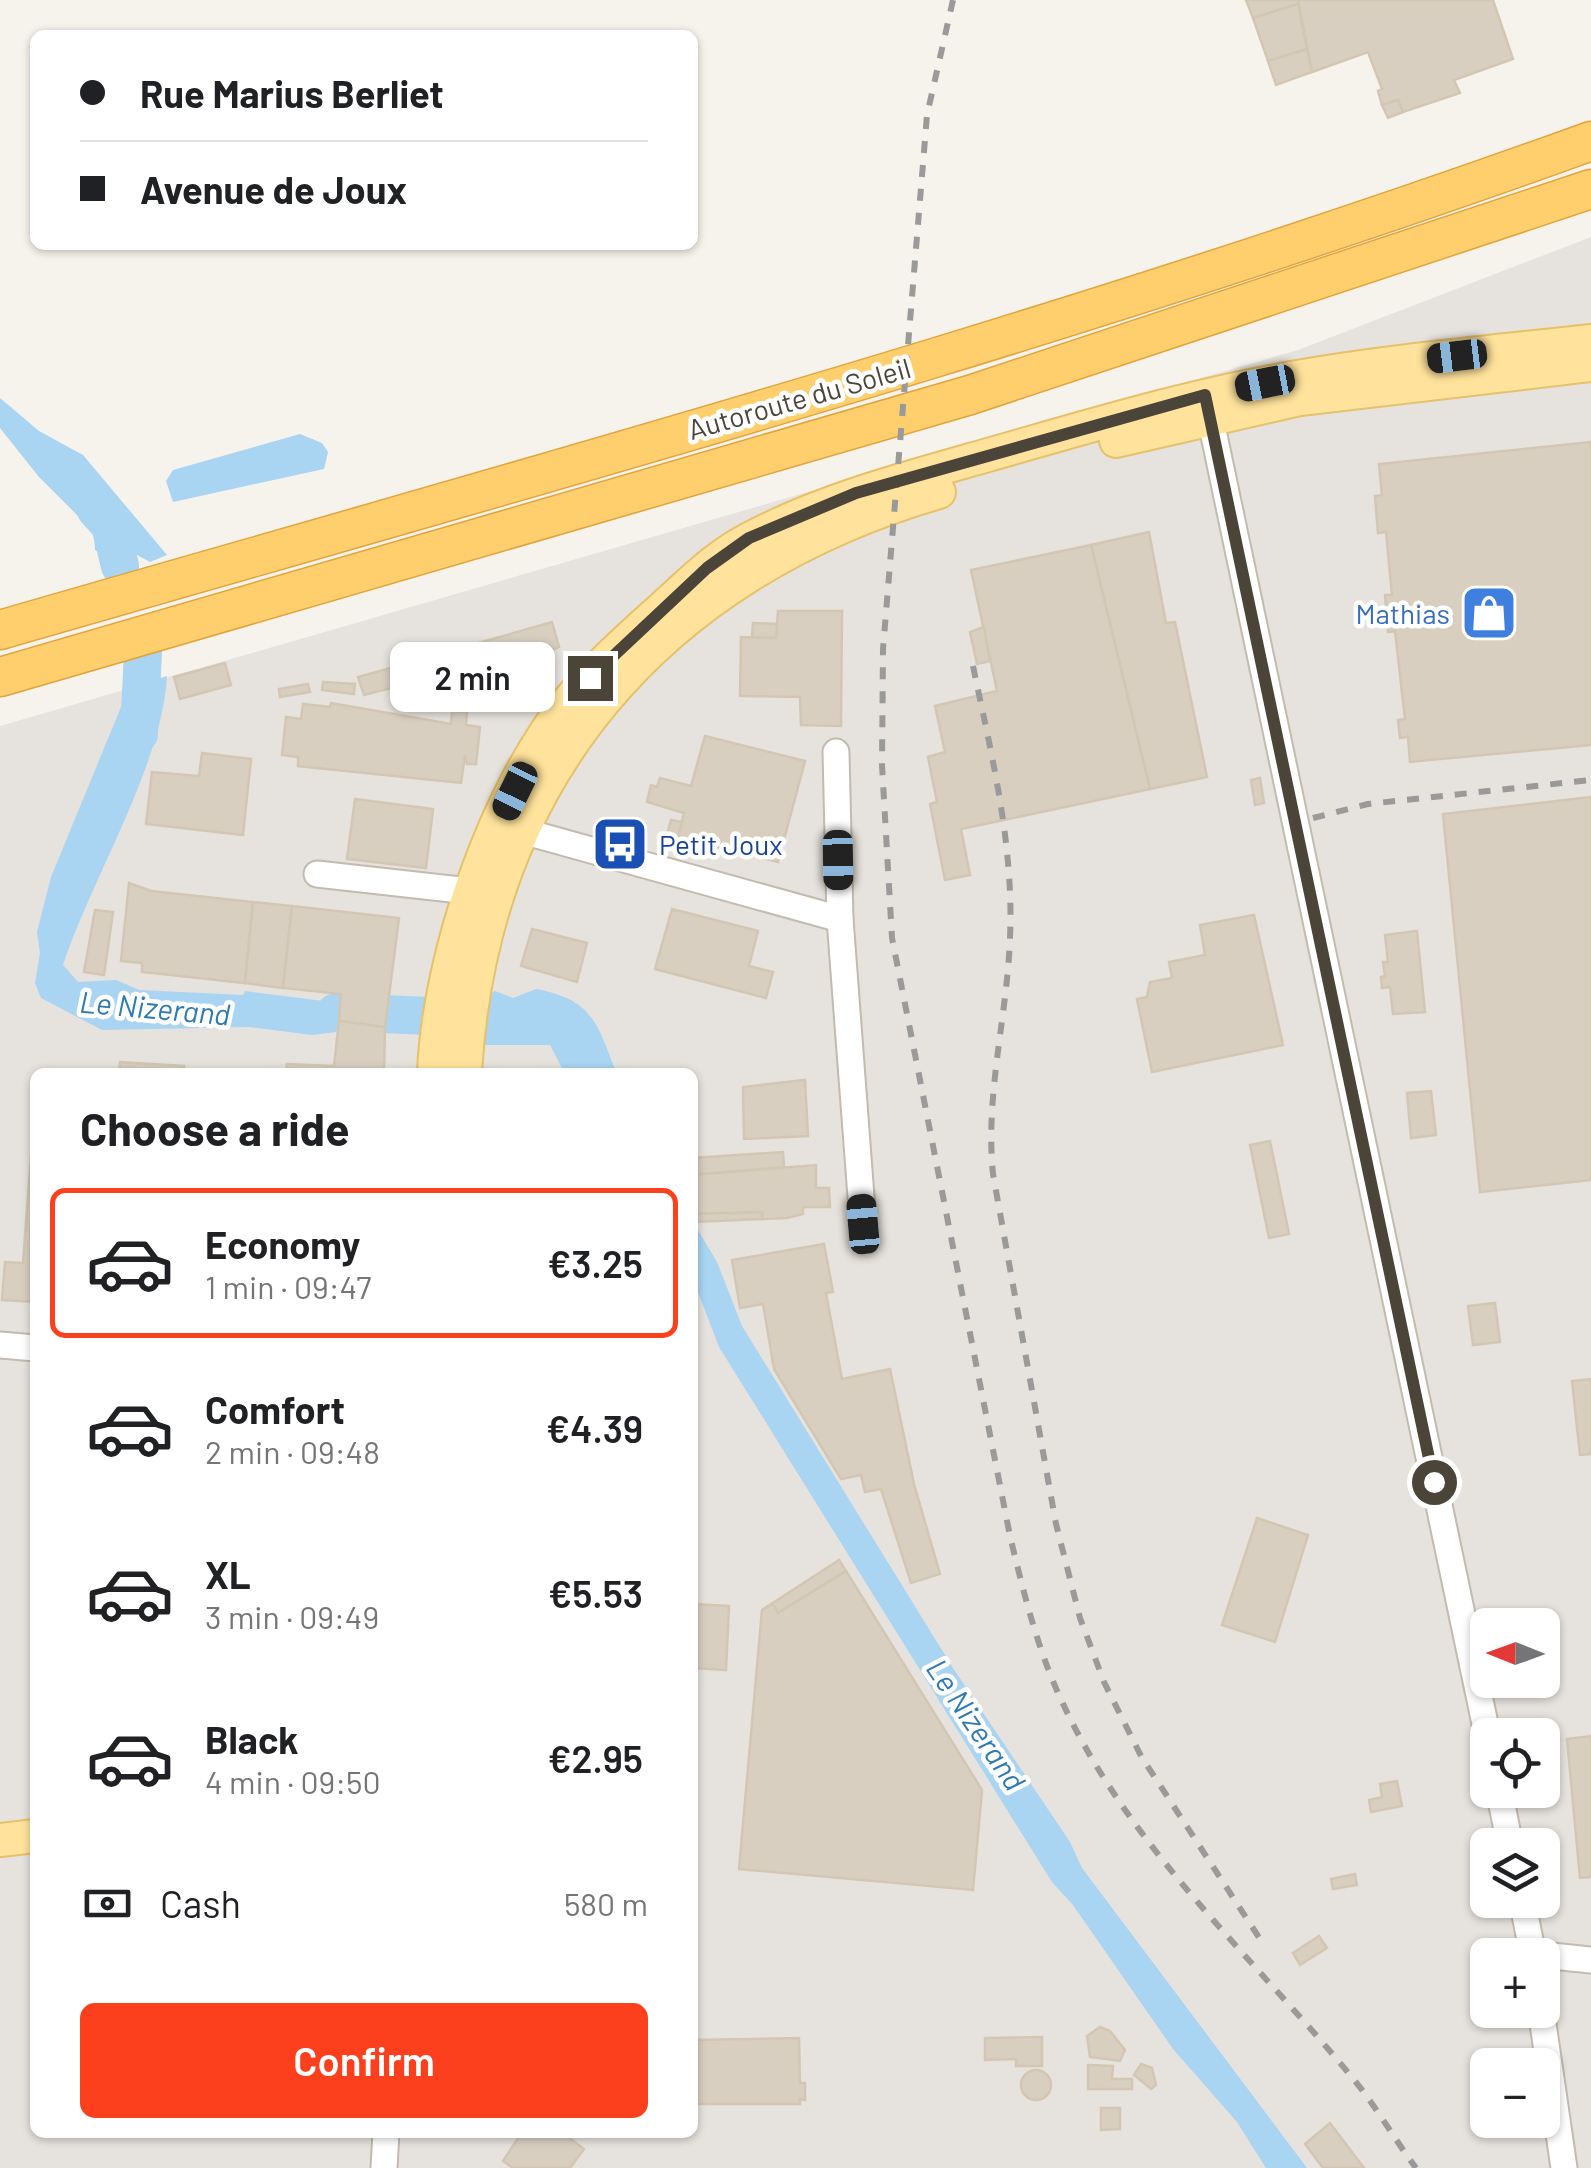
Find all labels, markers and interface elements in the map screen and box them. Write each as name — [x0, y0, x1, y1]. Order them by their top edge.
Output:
text: Rue Marius Berliet — [140, 70, 444, 116]
text: Avenue de Joux — [140, 166, 407, 212]
car — [1425, 337, 1489, 375]
street label: Autoroute du Soleil — [684, 350, 914, 446]
car — [1233, 363, 1297, 403]
shop icon: Mathias — [1459, 583, 1519, 643]
place label: Mathias — [1356, 596, 1450, 630]
callout: 2 min — [390, 643, 555, 713]
route end — [568, 656, 613, 701]
text: 2 min — [434, 658, 511, 696]
car — [488, 757, 542, 825]
bus stop icon: Petit Joux — [590, 814, 650, 874]
place label: Petit Joux — [659, 827, 783, 861]
car — [822, 830, 854, 890]
water label: Le Nizerand — [78, 982, 232, 1032]
text: Choose a ride — [80, 1101, 350, 1155]
car — [845, 1193, 881, 1255]
icon: car — [85, 1218, 175, 1308]
text: Economy — [205, 1221, 360, 1267]
text: €3.25 — [547, 1240, 643, 1286]
text: 1 min · 09:47 — [205, 1267, 371, 1305]
icon: car — [85, 1383, 175, 1473]
text: Comfort — [205, 1386, 345, 1432]
text: €4.39 — [546, 1405, 643, 1451]
text: 2 min · 09:48 — [205, 1432, 380, 1470]
route start — [1412, 1460, 1457, 1505]
icon: car — [85, 1548, 175, 1638]
text: XL — [205, 1551, 251, 1597]
text: €5.53 — [548, 1570, 643, 1616]
text: 3 min · 09:49 — [205, 1597, 379, 1635]
north arrow — [1470, 1608, 1560, 1698]
map controls — [1470, 1608, 1560, 2138]
water label: Le Nizerand — [920, 1651, 1034, 1797]
icon: car — [85, 1713, 175, 1803]
text: Black — [205, 1716, 299, 1762]
button: locate — [1470, 1718, 1560, 1808]
text: €2.95 — [547, 1735, 643, 1781]
text: 4 min · 09:50 — [205, 1762, 381, 1800]
button: layers — [1470, 1828, 1560, 1918]
icon: cash — [80, 1876, 135, 1931]
text: Cash — [160, 1880, 241, 1926]
text: 580 m — [564, 1884, 648, 1922]
button: + — [1470, 1938, 1560, 2028]
button: Confirm — [80, 2003, 648, 2118]
button: − — [1470, 2048, 1560, 2138]

